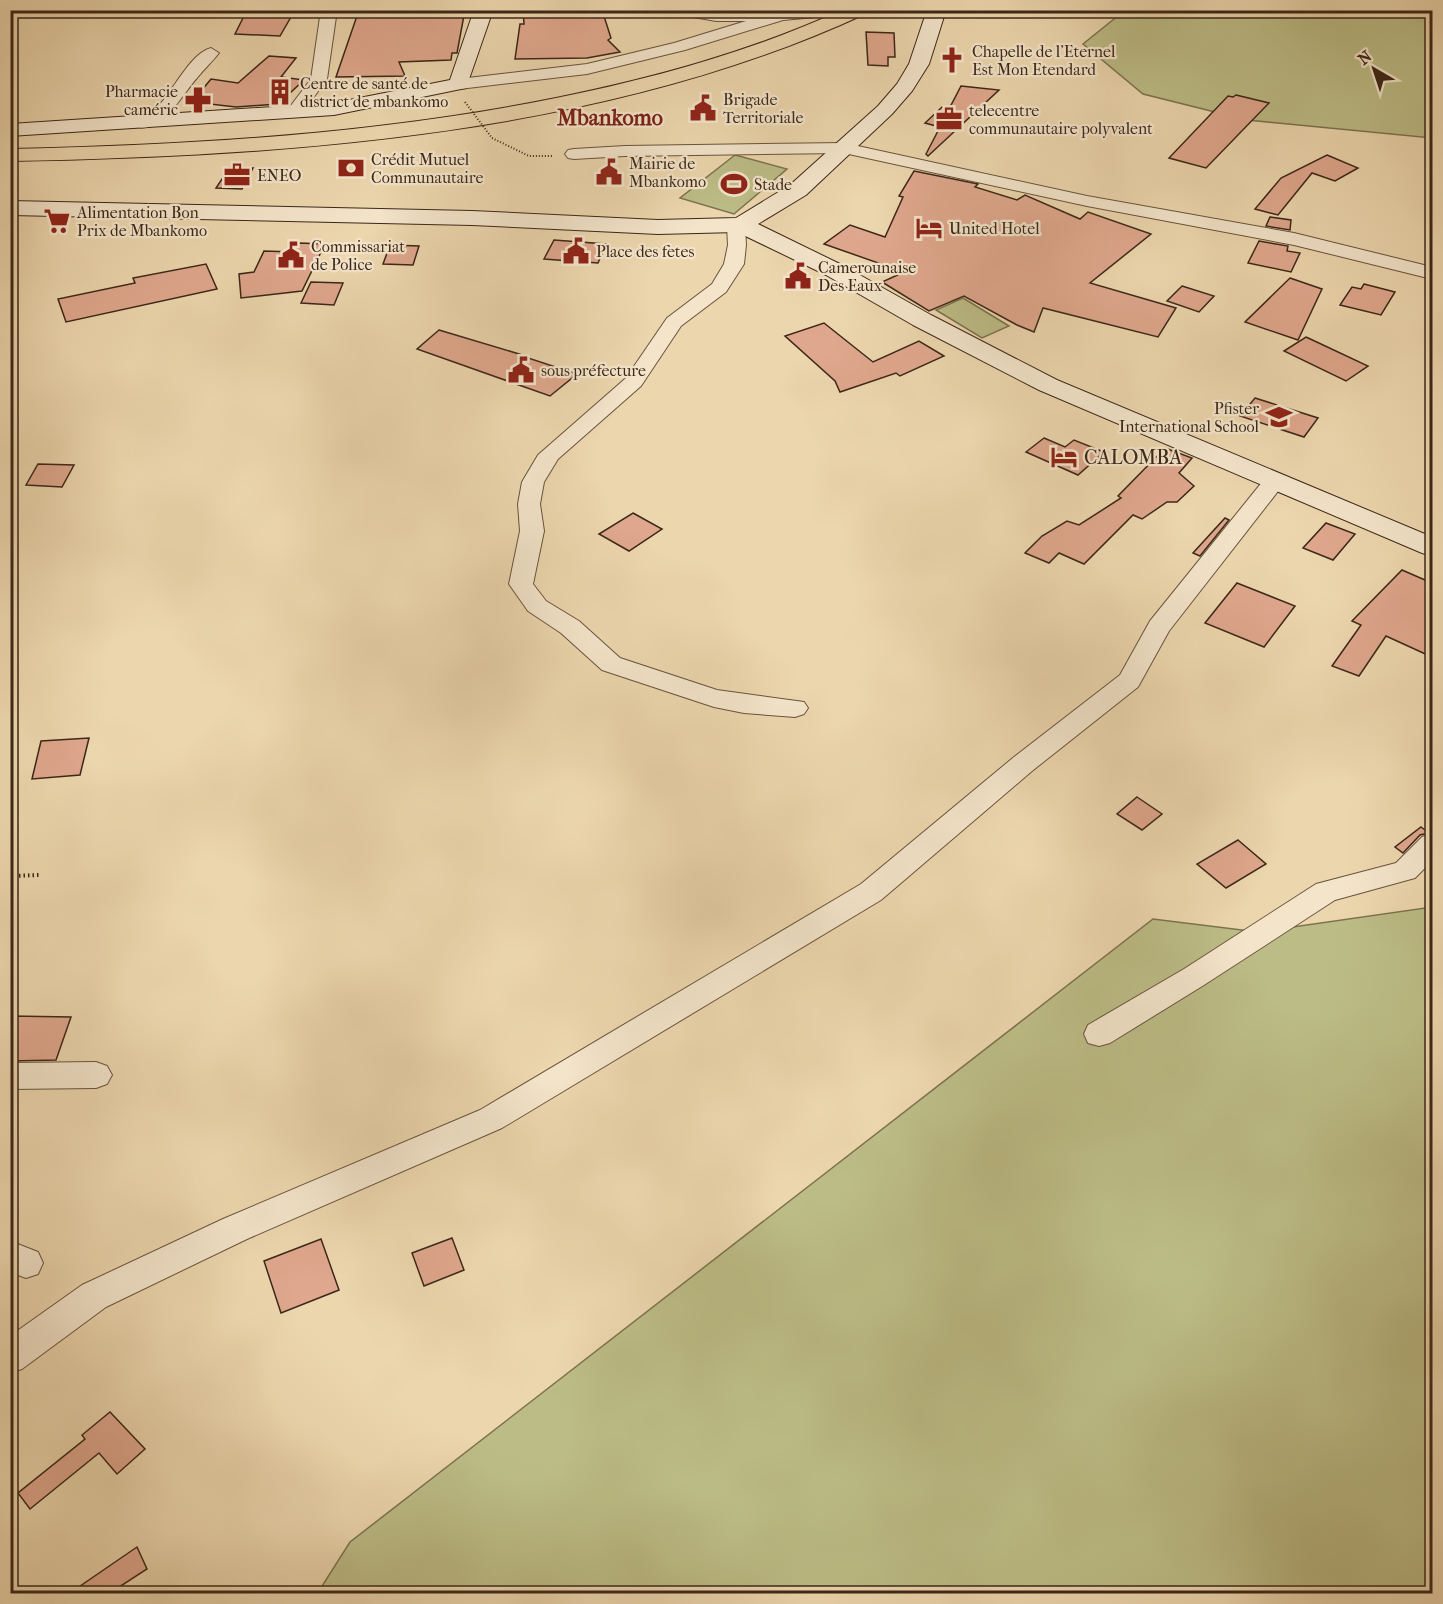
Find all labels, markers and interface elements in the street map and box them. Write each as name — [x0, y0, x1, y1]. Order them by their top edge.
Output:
north arrow — [1344, 39, 1404, 99]
place label: Chapelle de l'Eternel Est Mon Etendard — [972, 42, 1116, 79]
church icon: Chapelle de l'Eternel Est Mon Etendard — [937, 45, 967, 75]
text: N — [1354, 46, 1376, 69]
place label: Centre de santé de district de mbankomo — [300, 74, 448, 111]
building icon: Centre de santé de district de mbankomo — [265, 77, 295, 107]
place label: Pharmacie caméric — [105, 82, 178, 119]
pharmacy icon: Pharmacie caméric — [183, 85, 213, 115]
place label: Brigade Territoriale — [723, 90, 804, 127]
public building icon: Brigade Territoriale — [688, 93, 718, 123]
place label: telecentre communautaire polyvalent — [969, 101, 1153, 138]
office icon: telecentre communautaire polyvalent — [934, 104, 964, 134]
district label: Mbankomo — [556, 105, 663, 131]
place label: Crédit Mutuel Communautaire — [371, 150, 484, 187]
bank icon: Crédit Mutuel Communautaire — [336, 153, 366, 183]
place label: Mairie de Mbankomo — [629, 154, 706, 191]
public building icon: Mairie de Mbankomo — [594, 157, 624, 187]
office icon: ENEO — [222, 160, 252, 190]
place label: ENEO — [257, 166, 301, 185]
sports icon: Stade — [719, 169, 749, 199]
place label: Stade — [754, 175, 792, 194]
place label: Alimentation Bon Prix de Mbankomo — [76, 203, 207, 240]
supermarket icon: Alimentation Bon Prix de Mbankomo — [42, 206, 72, 236]
hotel icon: United Hotel — [914, 213, 944, 243]
place label: United Hotel — [949, 219, 1040, 238]
public building icon: Place des fetes — [561, 236, 591, 266]
place label: Commissariat de Police — [311, 237, 405, 274]
public building icon: Commissariat de Police — [276, 240, 306, 270]
place label: Place des fetes — [596, 242, 694, 261]
place label: Camerounaise Des Eaux — [818, 258, 916, 295]
public building icon: Camerounaise Des Eaux — [783, 261, 813, 291]
public building icon: sous préfecture — [506, 355, 536, 385]
place label: sous préfecture — [541, 361, 646, 380]
place label: Pfister International School — [1119, 399, 1260, 436]
school or university icon: Pfister International School — [1264, 402, 1294, 432]
hotel icon: CALOMBA — [1049, 442, 1079, 472]
place label: CALOMBA — [1084, 446, 1183, 469]

